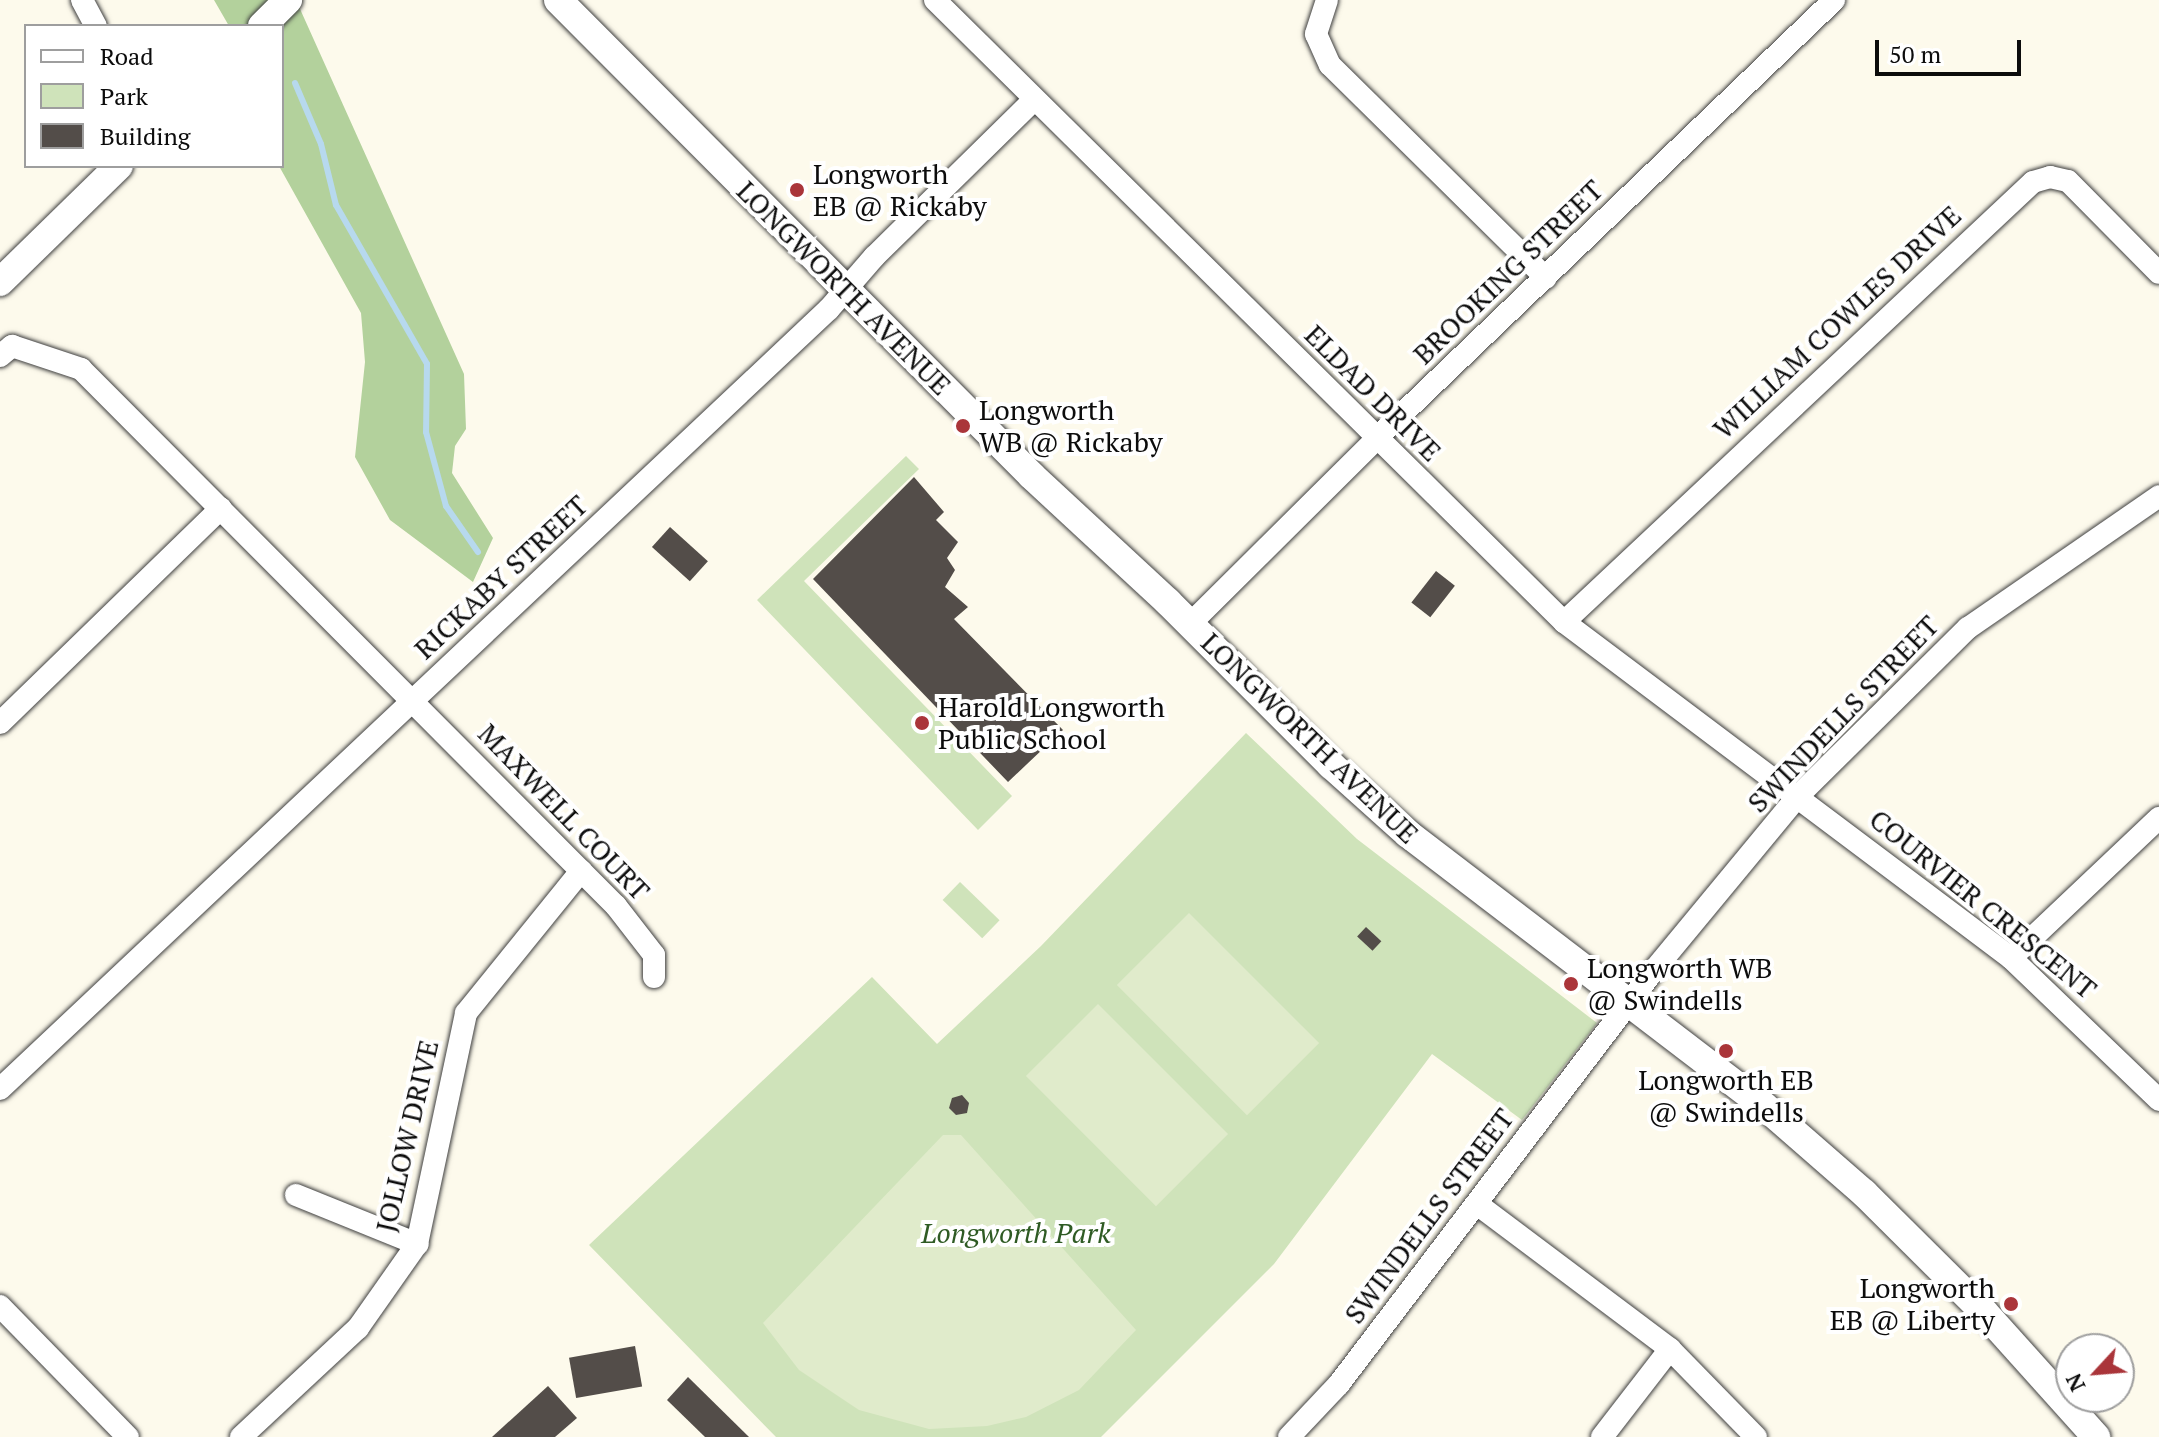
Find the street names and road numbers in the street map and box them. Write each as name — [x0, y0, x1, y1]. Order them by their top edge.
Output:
street label: BROOKING STREET — [1406, 173, 1610, 371]
street label: LONGWORTH AVENUE — [730, 174, 958, 402]
street label: WILLIAM COWLES DRIVE — [1706, 198, 1968, 446]
street label: ELDAD DRIVE — [1298, 318, 1448, 468]
street label: RICKABY STREET — [407, 488, 595, 666]
street label: SWINDELLS STREET — [1741, 609, 1945, 819]
street label: LONGWORTH AVENUE — [1194, 625, 1426, 851]
street label: MAXWELL COURT — [471, 717, 657, 907]
street label: COURVIER CRESCENT — [1863, 802, 2103, 1006]
street label: JOLLOW DRIVE — [369, 1037, 445, 1235]
street label: SWINDELLS STREET — [1337, 1102, 1521, 1330]

